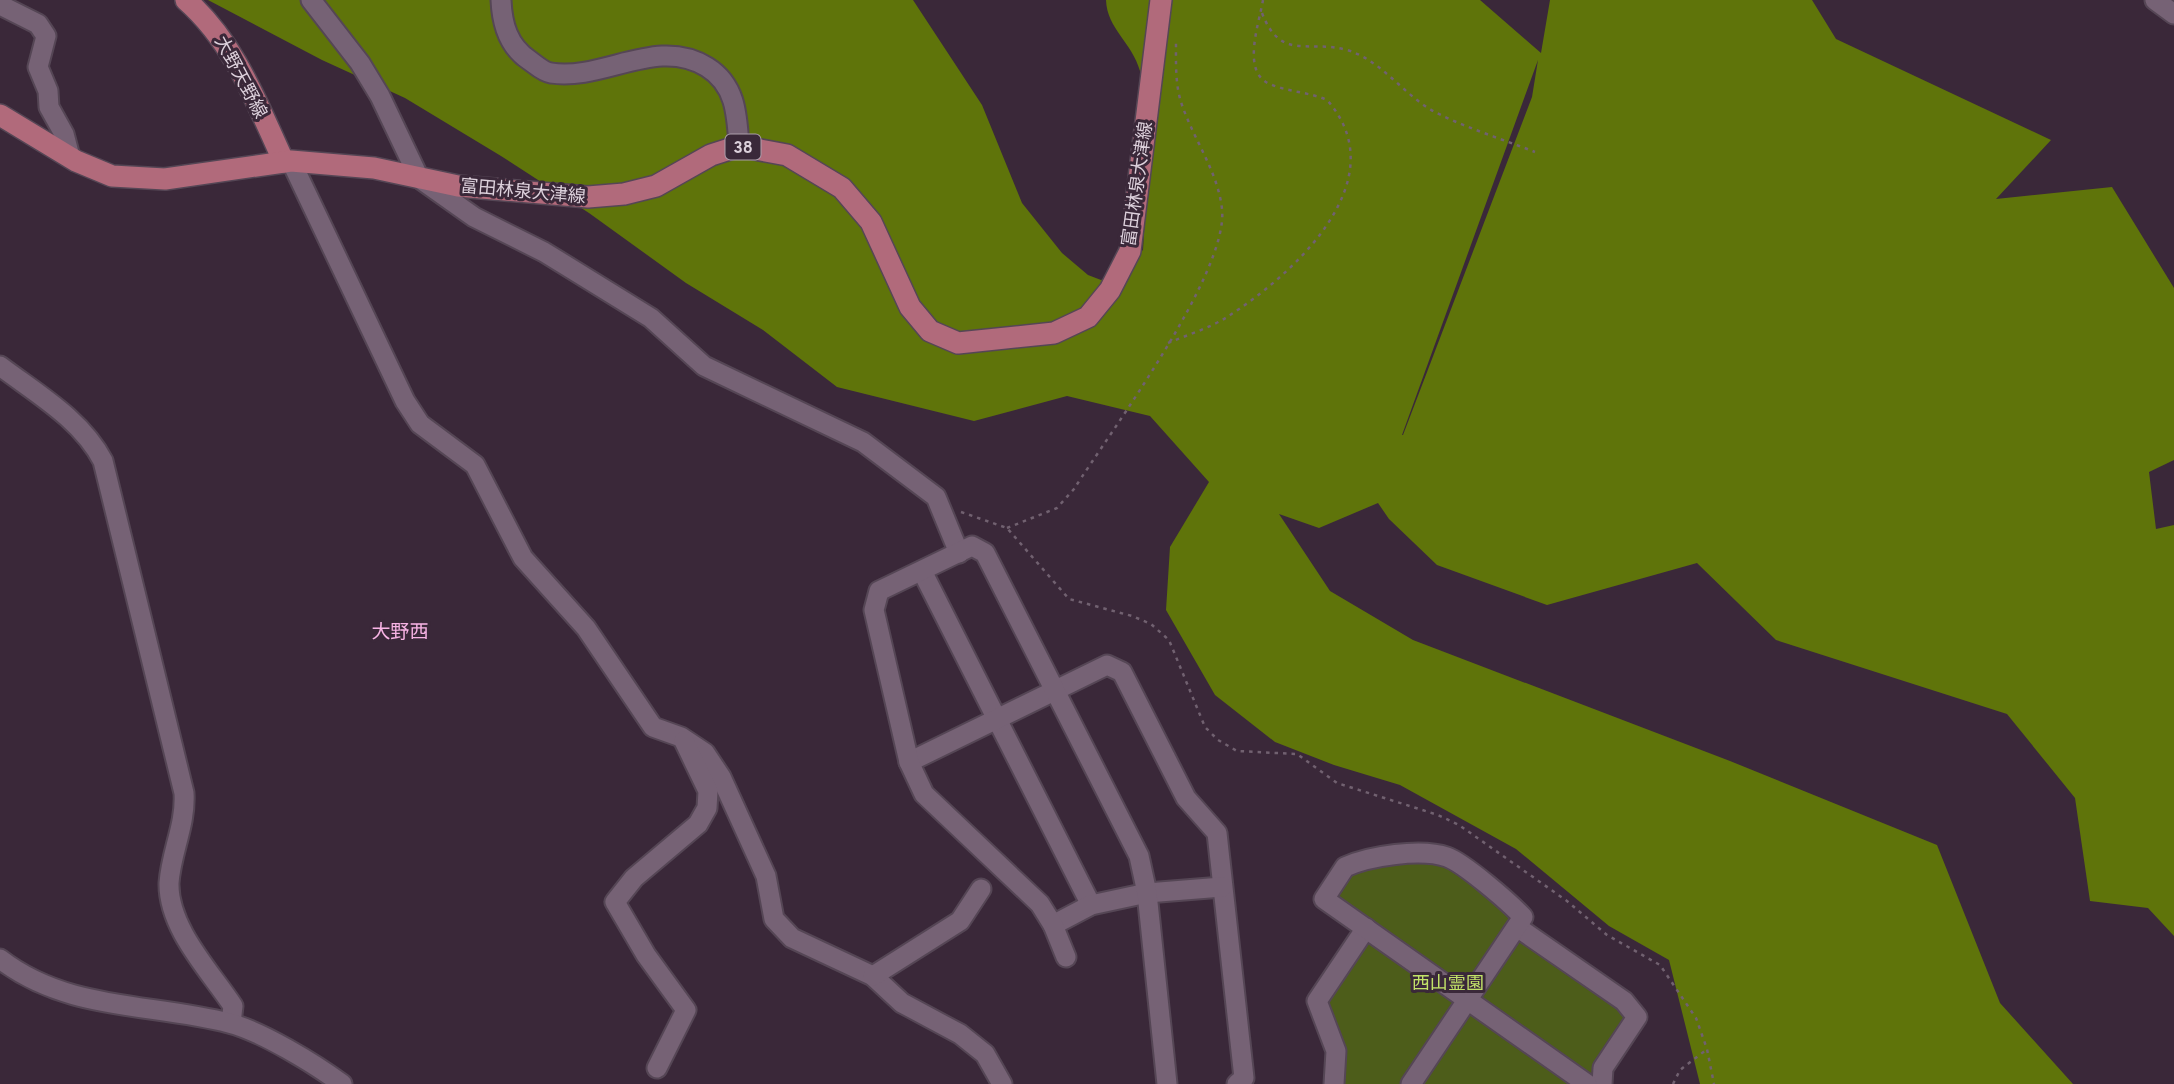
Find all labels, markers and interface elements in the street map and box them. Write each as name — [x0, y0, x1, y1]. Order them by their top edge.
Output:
street label: 大野天野線 — [208, 33, 271, 123]
street label: 富田林泉大津線 — [1118, 120, 1159, 248]
road number: 38 — [726, 134, 760, 160]
street label: 富田林泉大津線 — [459, 176, 587, 209]
district label: 大野西 — [371, 621, 429, 645]
park label: 西山霊園 — [1412, 973, 1484, 996]

